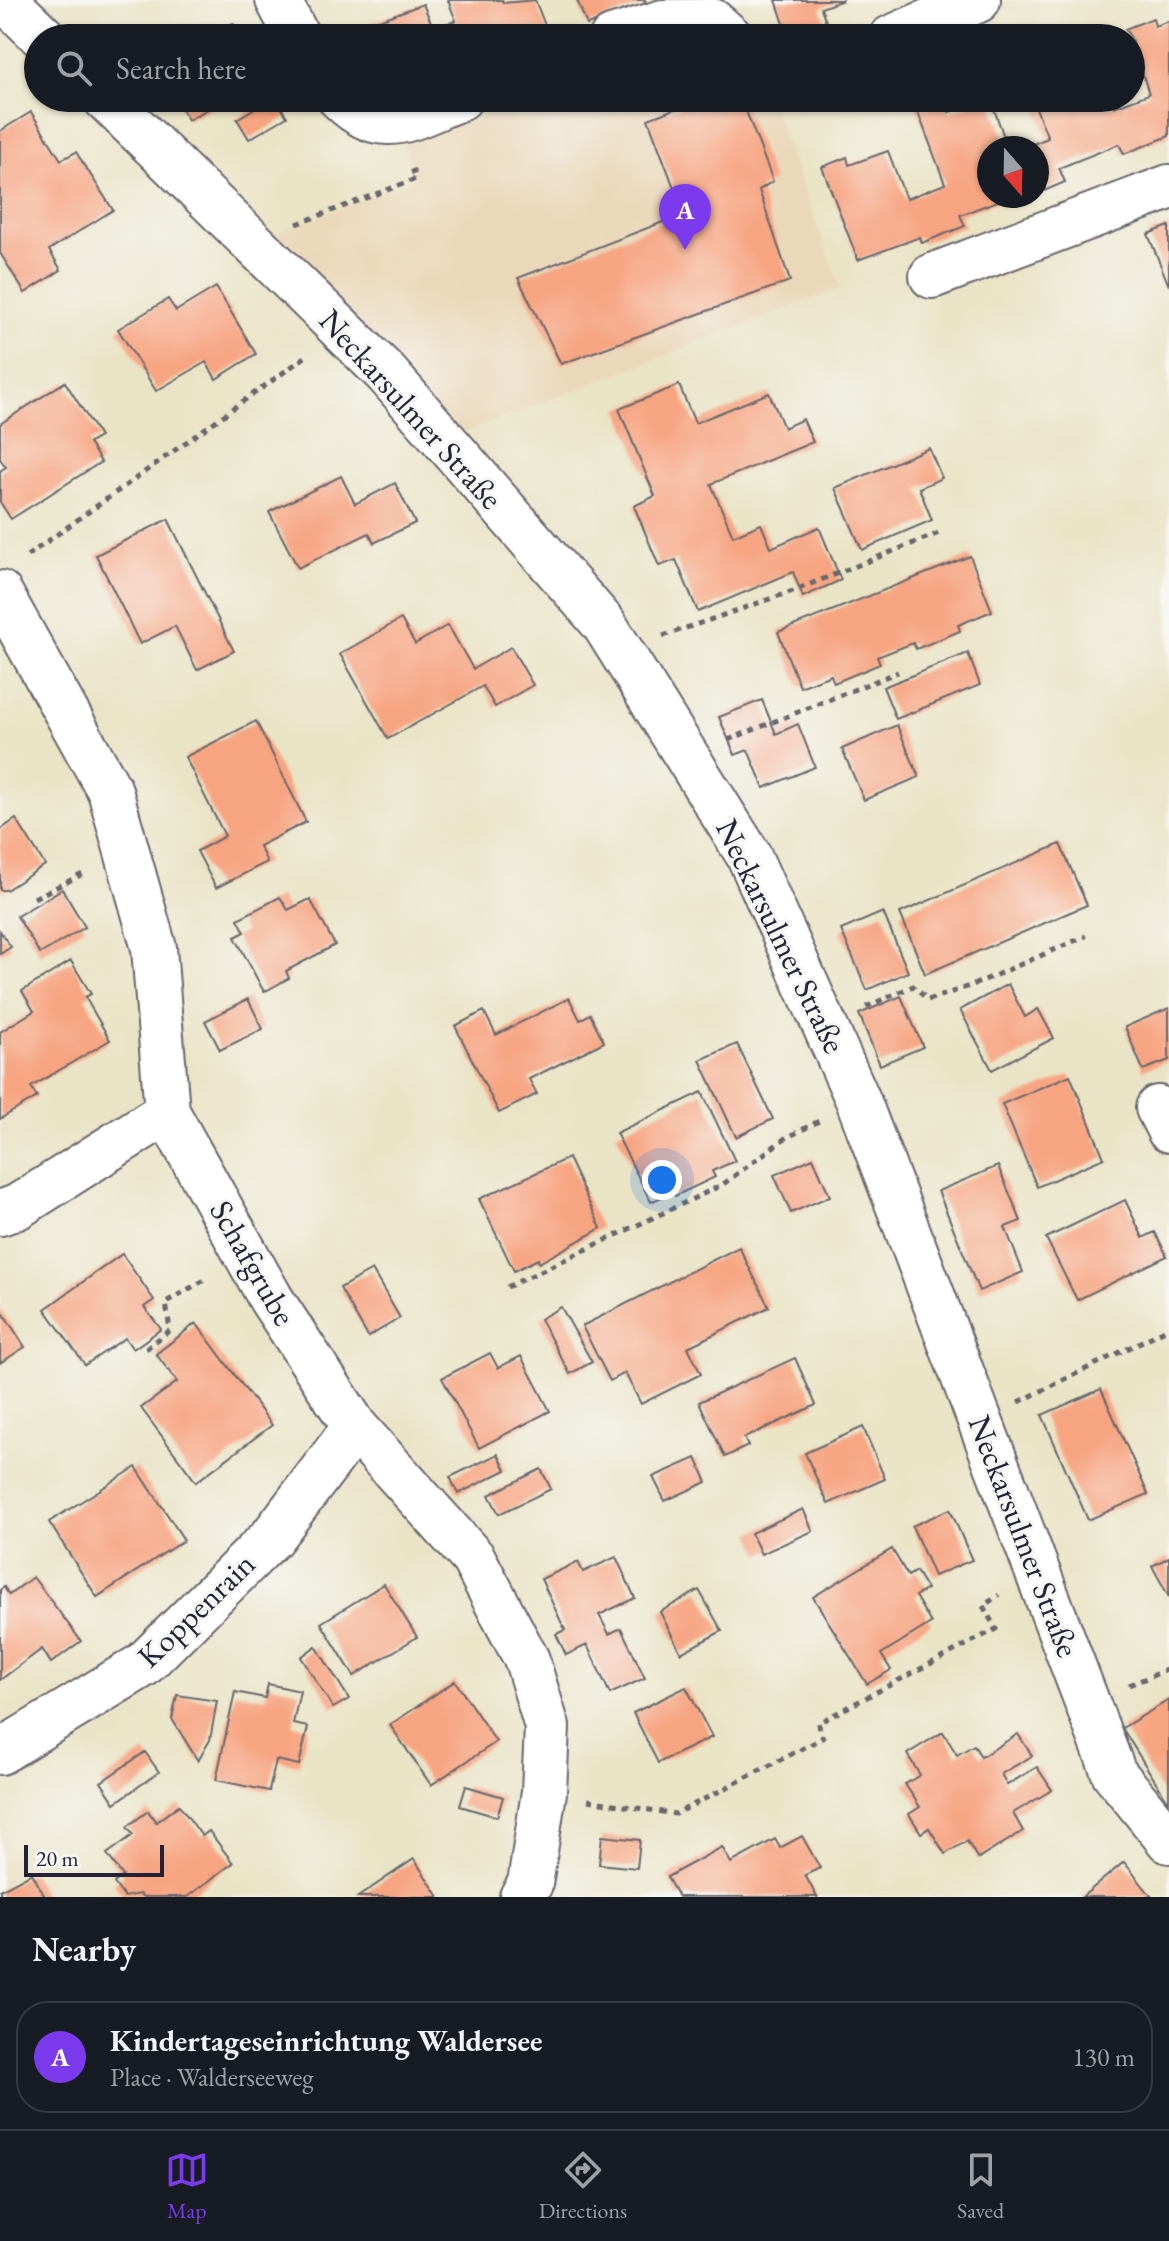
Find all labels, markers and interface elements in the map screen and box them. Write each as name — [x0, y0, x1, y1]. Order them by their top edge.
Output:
search box — [24, 24, 1145, 112]
icon: search — [52, 46, 96, 90]
text: Search here — [116, 49, 246, 88]
north arrow — [977, 136, 1049, 208]
pin: A — [659, 184, 711, 250]
street label: Neckarsulmer Straße — [310, 300, 512, 518]
street label: Neckarsulmer Straße — [706, 812, 856, 1060]
your location — [642, 1160, 682, 1200]
street label: Schafgrube — [200, 1193, 306, 1333]
street label: Neckarsulmer Straße — [959, 1409, 1089, 1663]
street label: Koppenrain — [128, 1543, 264, 1677]
scale bar — [24, 1841, 164, 1877]
text: 20 m — [36, 1844, 79, 1873]
text: Nearby — [32, 1927, 136, 1971]
text: Kindertageseinrichtung Waldersee — [110, 2021, 542, 2060]
text: A — [51, 2040, 69, 2074]
text: 130 m — [1072, 2040, 1135, 2074]
text: Place · Walderseeweg — [110, 2060, 314, 2094]
tab: Map — [165, 2148, 209, 2225]
tab: Directions — [539, 2148, 627, 2225]
tab: Saved — [957, 2148, 1004, 2225]

